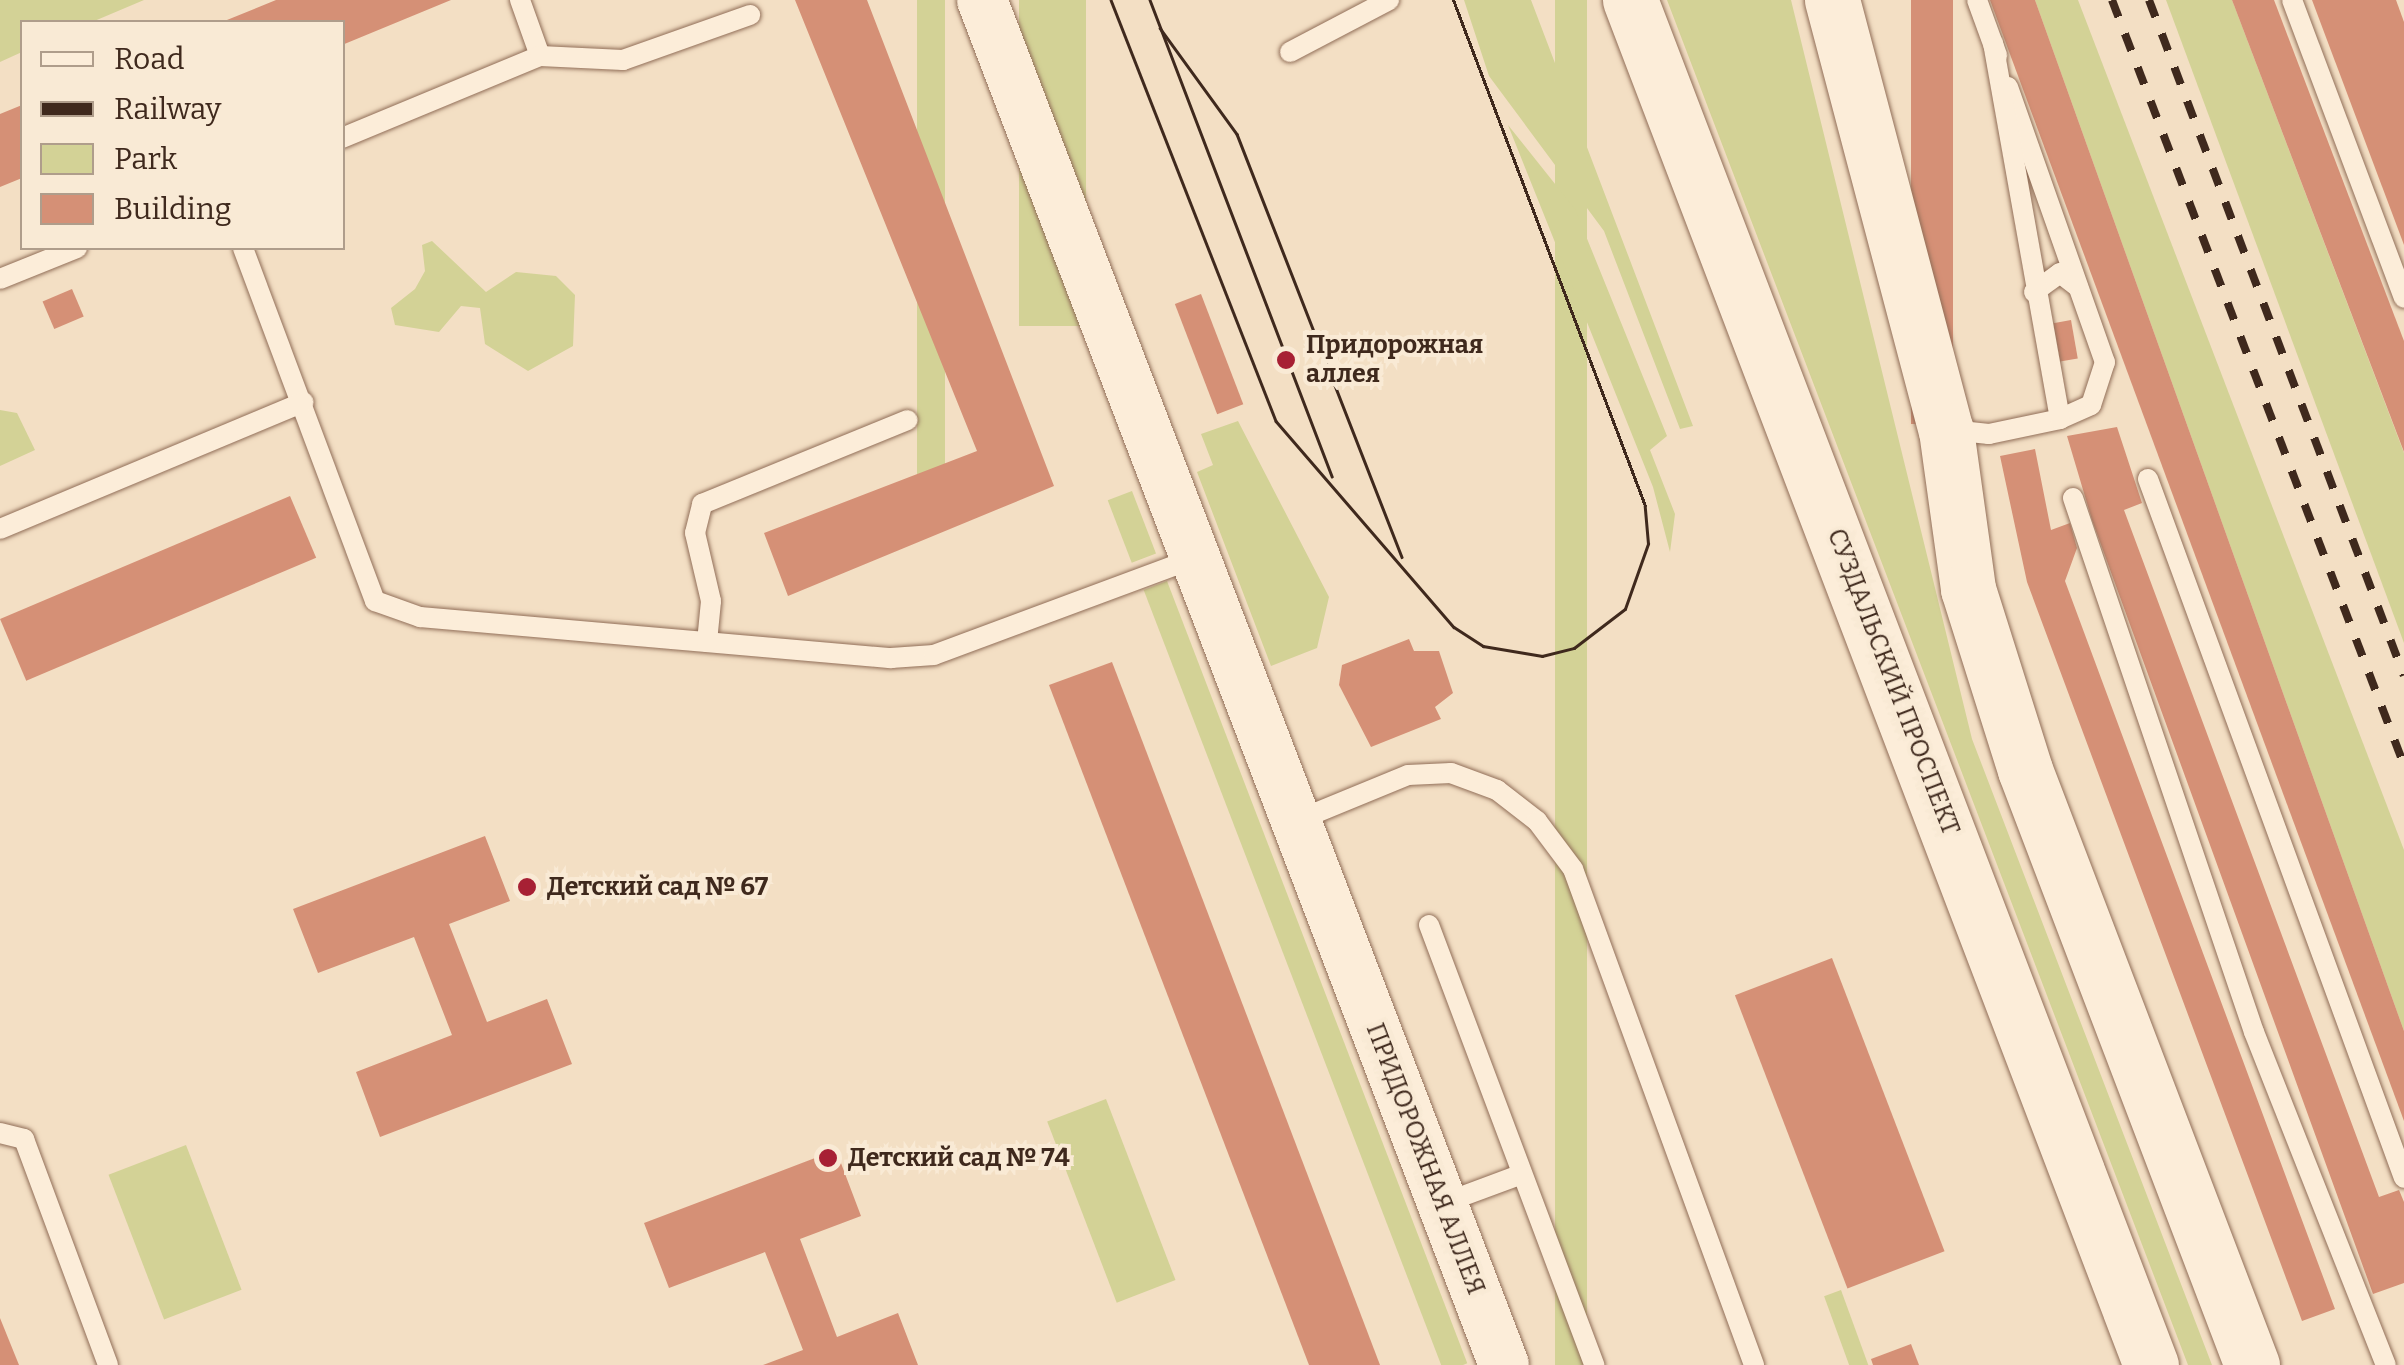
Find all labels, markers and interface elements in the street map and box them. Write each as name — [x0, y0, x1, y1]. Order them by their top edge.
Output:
legend — [20, 20, 345, 250]
text: Road — [114, 41, 185, 77]
text: Railway — [114, 91, 221, 127]
text: Park — [114, 141, 177, 177]
text: Building — [114, 191, 232, 227]
place label: Придорожная аллея — [1306, 331, 1483, 390]
marker: Придорожная аллея — [1275, 349, 1297, 371]
street label: СУЗДАЛЬСКИЙ ПРОСПЕКТ — [1821, 525, 1965, 839]
place label: Детский сад № 67 — [547, 872, 768, 902]
marker: Детский сад № 67 — [516, 876, 538, 898]
street label: ПРИДОРОЖНАЯ АЛЛЕЯ — [1359, 1019, 1491, 1299]
place label: Детский сад № 74 — [848, 1143, 1070, 1173]
marker: Детский сад № 74 — [817, 1147, 839, 1169]

